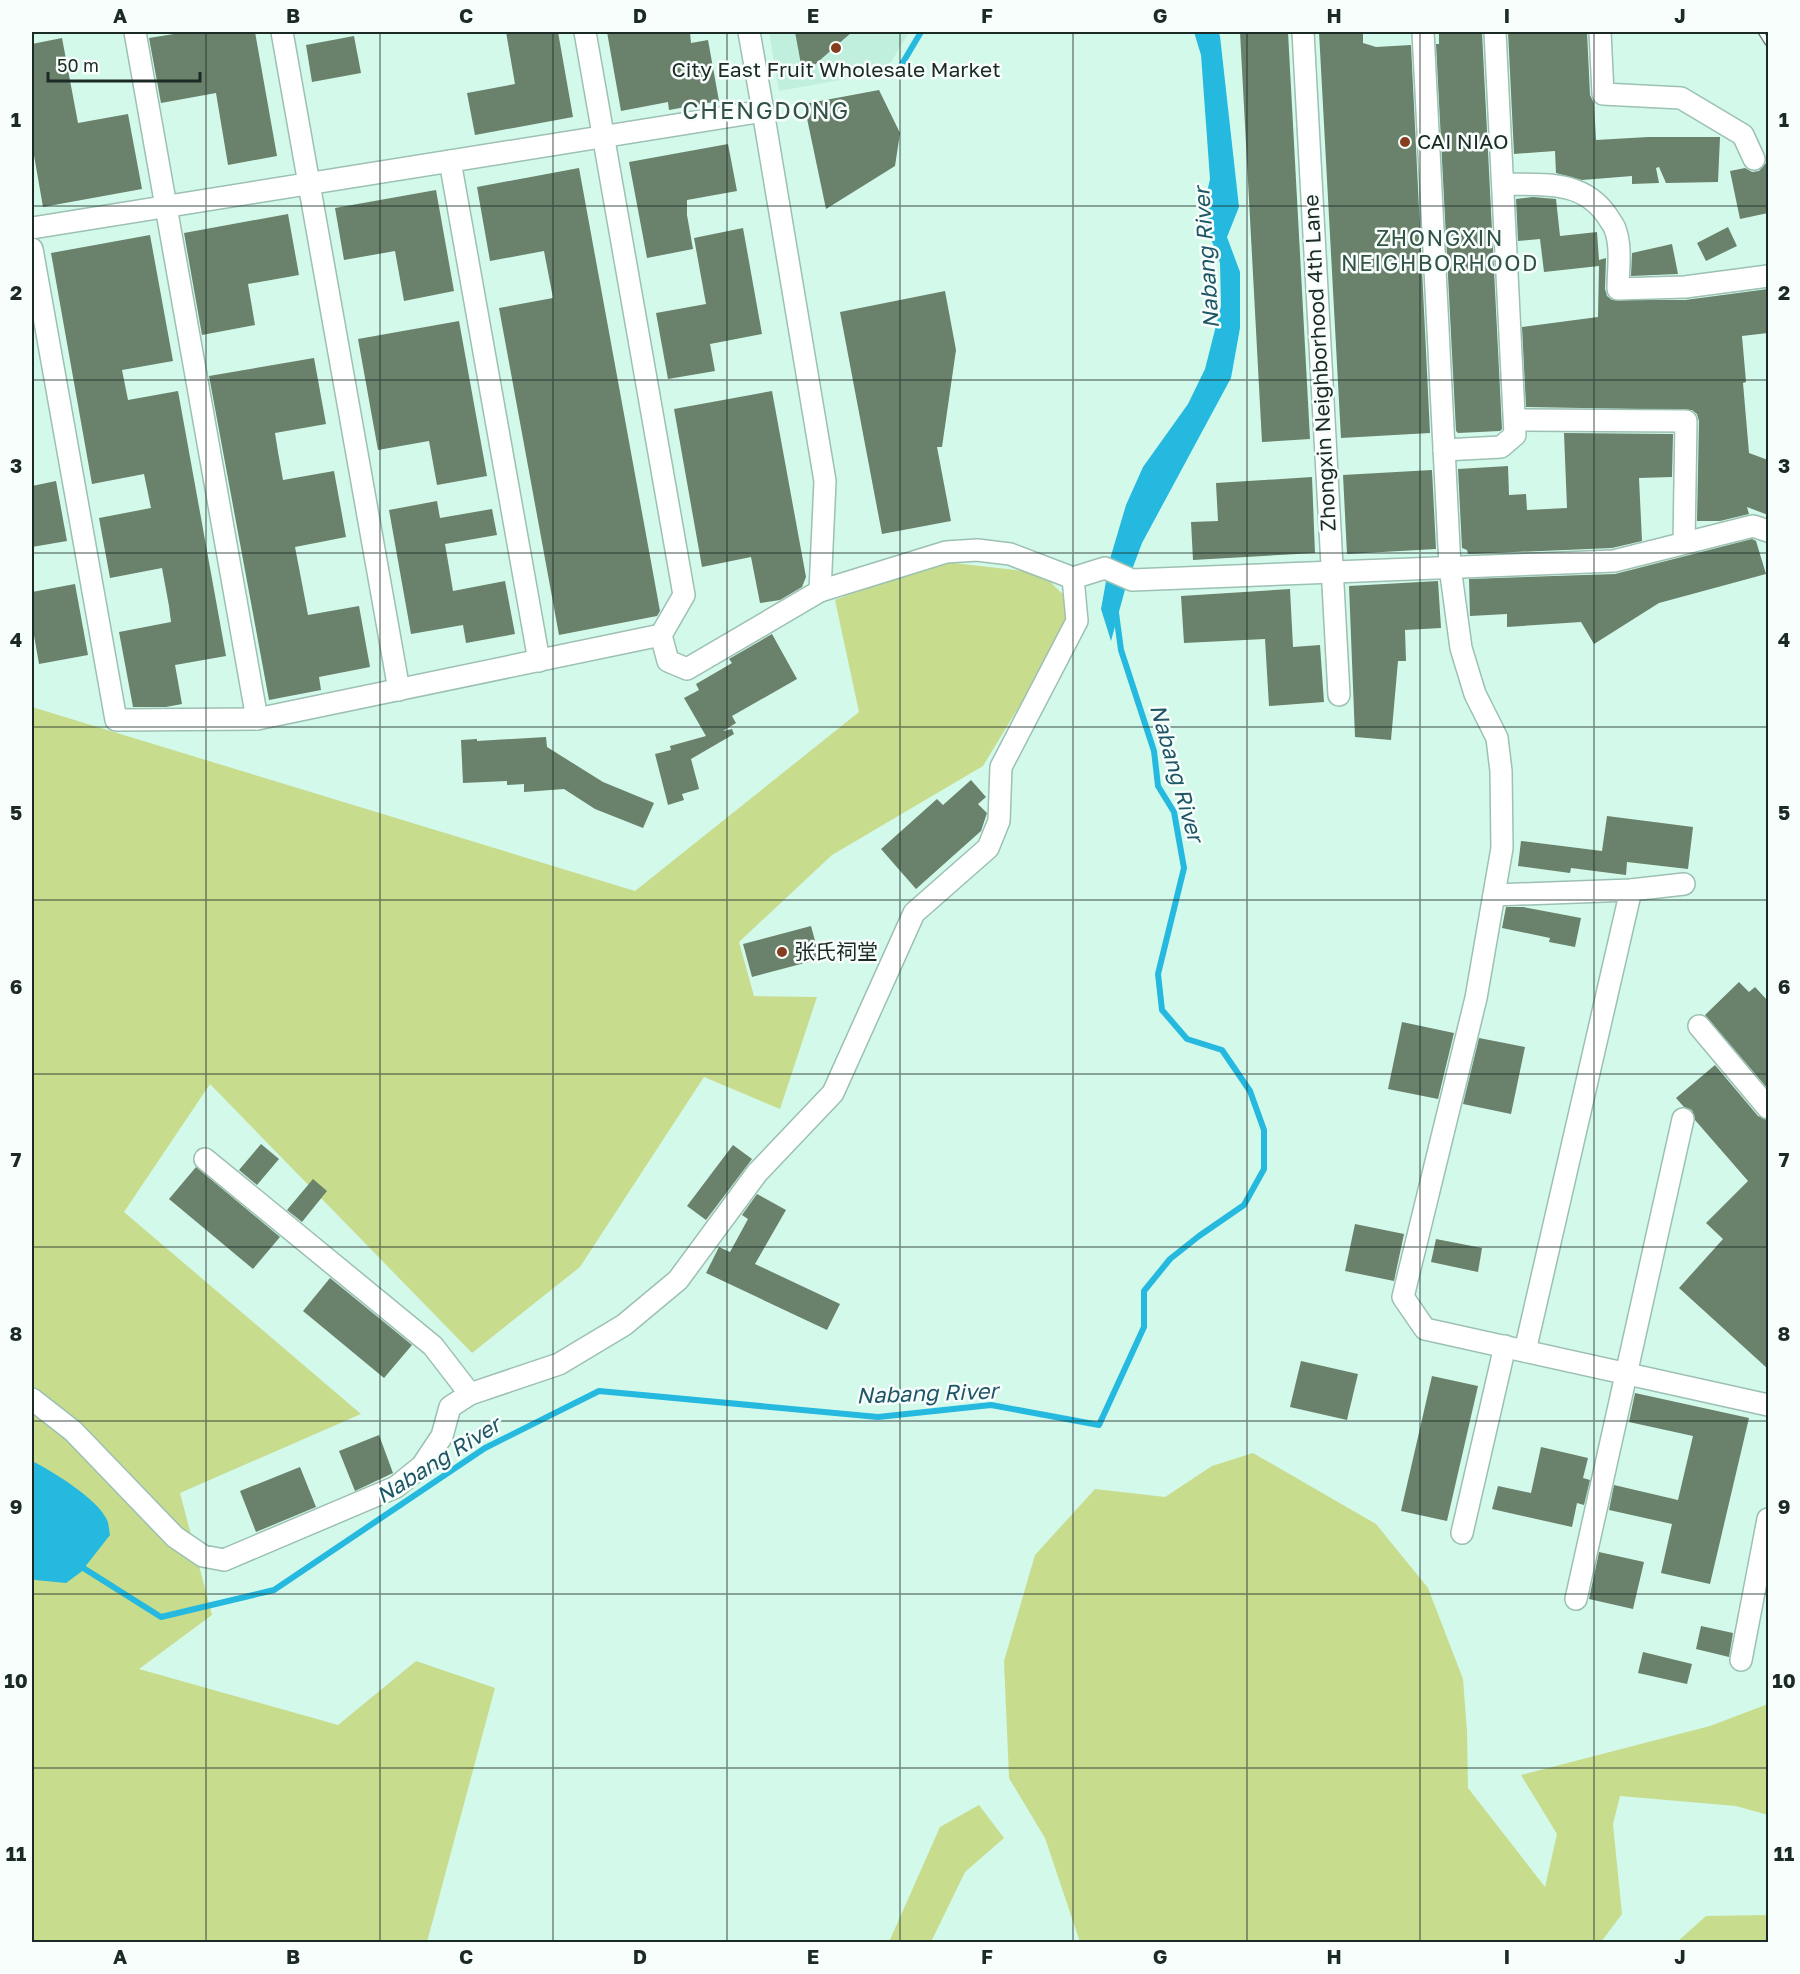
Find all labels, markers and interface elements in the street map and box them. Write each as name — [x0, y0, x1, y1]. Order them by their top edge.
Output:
text: A — [113, 3, 127, 27]
text: B — [286, 3, 300, 27]
text: C — [459, 3, 473, 27]
text: D — [633, 3, 647, 27]
text: E — [807, 3, 819, 27]
text: F — [981, 3, 993, 27]
text: G — [1153, 3, 1167, 27]
text: H — [1326, 3, 1342, 27]
text: I — [1504, 3, 1510, 27]
text: J — [1674, 3, 1686, 27]
marker: City East Fruit Wholesale Market — [829, 41, 843, 55]
scale bar — [48, 45, 200, 83]
text: 50 m — [57, 54, 99, 76]
place label: City East Fruit Wholesale Market — [671, 56, 1001, 82]
district label: CHENGDONG — [682, 95, 850, 124]
text: 1 — [11, 107, 21, 131]
text: 1 — [1779, 107, 1789, 131]
place label: CAI NIAO — [1417, 128, 1509, 154]
marker: CAI NIAO — [1398, 135, 1412, 149]
water label: Nabang River — [1187, 183, 1224, 330]
street label: Zhongxin Neighborhood 4th Lane — [1297, 194, 1341, 532]
district label: ZHONGXIN NEIGHBORHOOD — [1341, 224, 1539, 276]
text: 2 — [10, 280, 22, 304]
text: 2 — [1778, 280, 1790, 304]
text: 3 — [10, 453, 22, 477]
text: 3 — [1778, 453, 1790, 477]
text: 4 — [10, 627, 22, 651]
text: 4 — [1778, 627, 1790, 651]
water label: Nabang River — [1145, 701, 1211, 848]
text: 5 — [10, 800, 22, 824]
text: 5 — [1778, 800, 1790, 824]
place label: 张氏祠堂 — [794, 938, 878, 964]
marker: 张氏祠堂 — [775, 945, 789, 959]
text: 6 — [10, 974, 22, 998]
text: 6 — [1778, 974, 1790, 998]
text: 7 — [11, 1147, 22, 1171]
text: 7 — [1779, 1147, 1790, 1171]
text: 8 — [10, 1321, 22, 1345]
text: 8 — [1778, 1321, 1790, 1345]
water label: Nabang River — [856, 1376, 1002, 1408]
water label: Nabang River — [370, 1409, 508, 1509]
text: 9 — [10, 1494, 22, 1518]
text: 9 — [1778, 1494, 1790, 1518]
text: 10 — [4, 1668, 28, 1692]
text: 10 — [1772, 1668, 1796, 1692]
text: 11 — [6, 1841, 26, 1865]
text: 11 — [1774, 1841, 1794, 1865]
text: A — [113, 1944, 127, 1968]
text: B — [286, 1944, 300, 1968]
text: C — [459, 1944, 473, 1968]
text: D — [633, 1944, 647, 1968]
text: E — [807, 1944, 819, 1968]
text: F — [981, 1944, 993, 1968]
text: G — [1153, 1944, 1167, 1968]
text: H — [1326, 1944, 1342, 1968]
text: I — [1504, 1944, 1510, 1968]
text: J — [1674, 1944, 1686, 1968]

